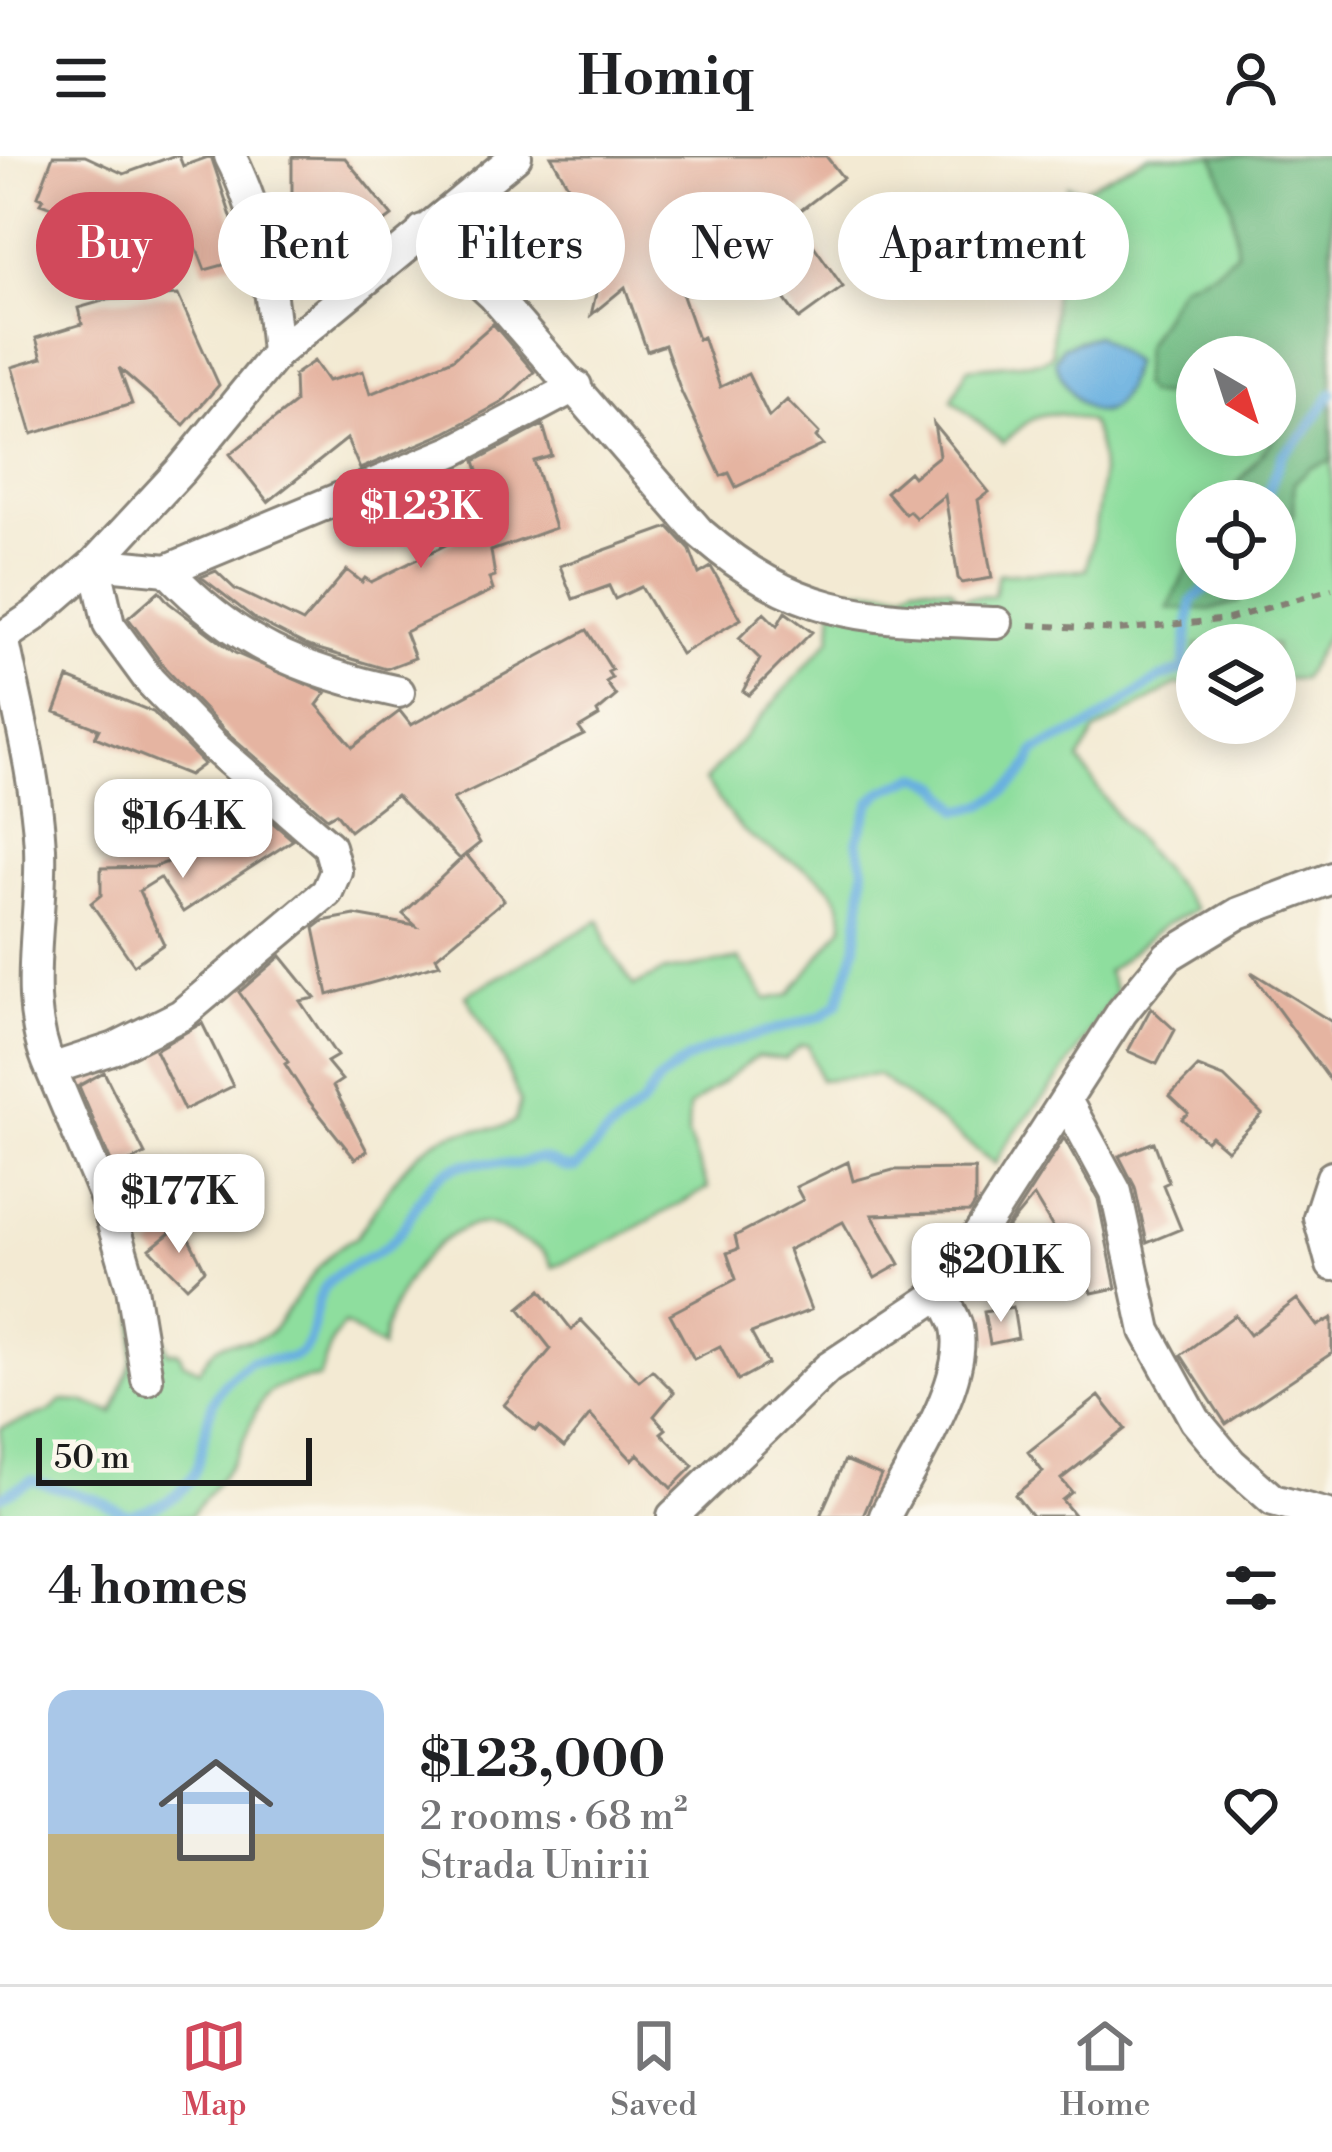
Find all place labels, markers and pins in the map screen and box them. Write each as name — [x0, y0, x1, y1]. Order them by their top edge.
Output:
pin: $123K — [337, 469, 505, 571]
pin: $164K — [99, 779, 267, 881]
pin: $177K — [95, 1154, 263, 1256]
pin: $201K — [917, 1223, 1085, 1325]

